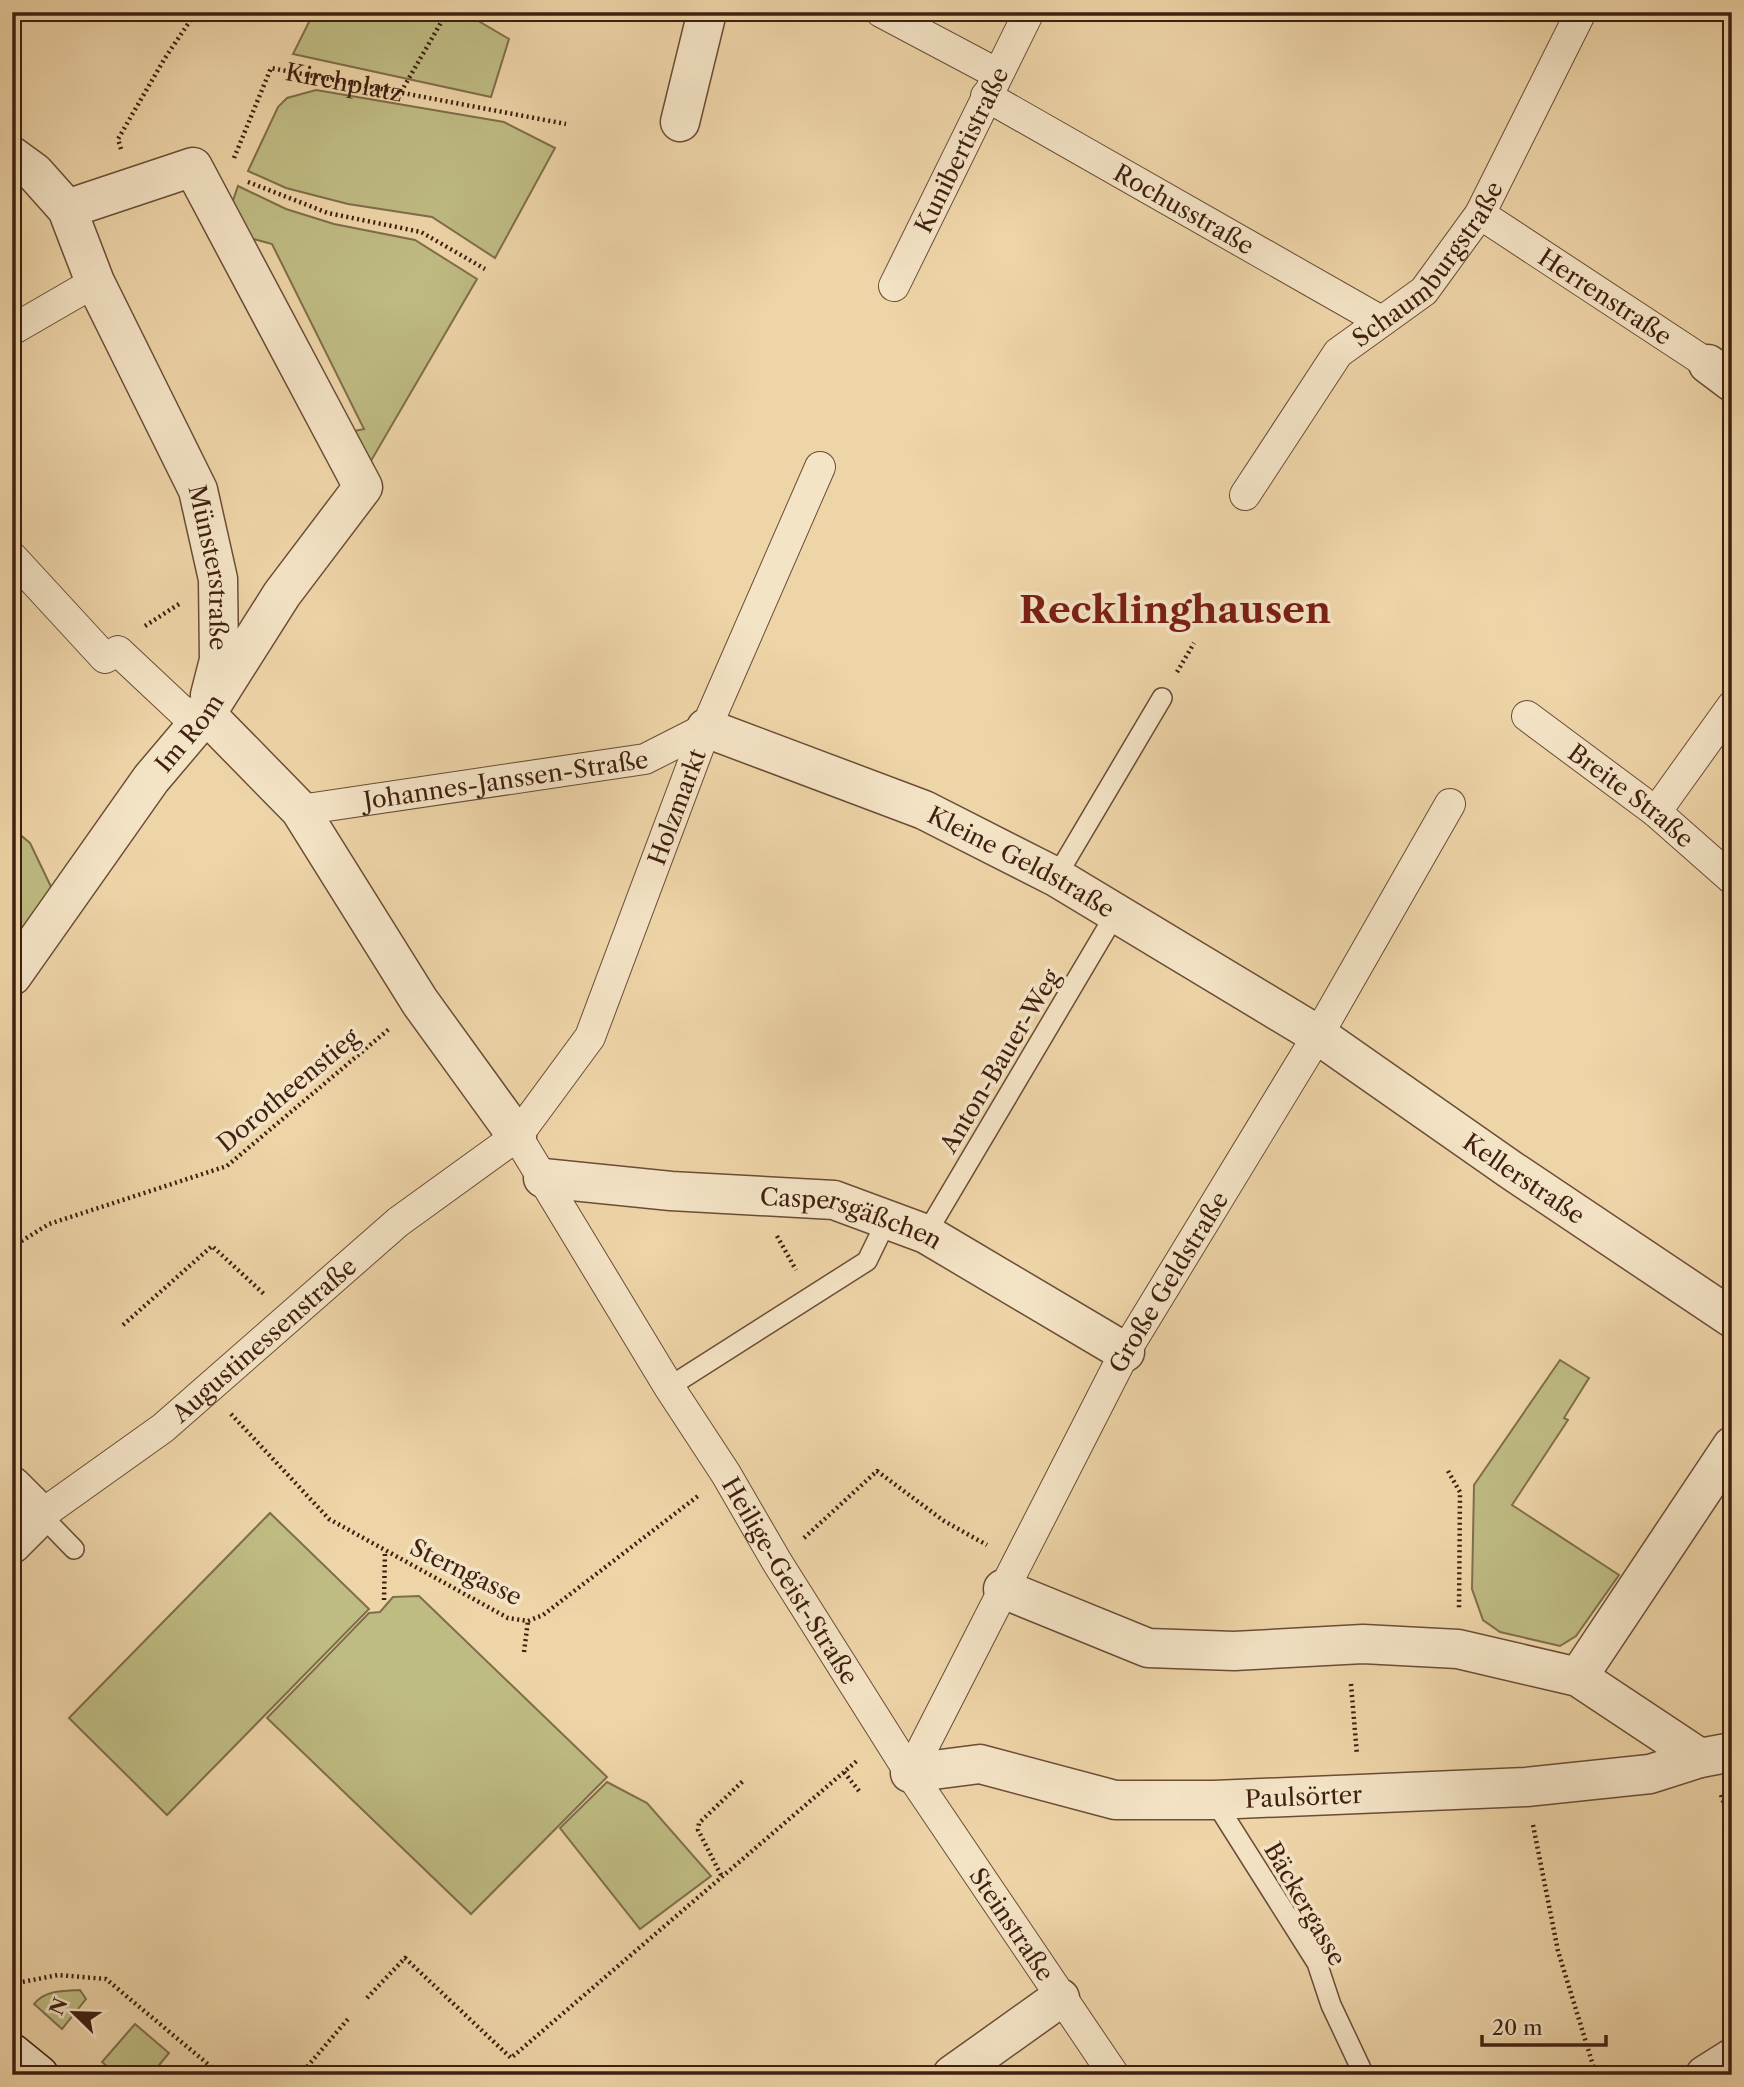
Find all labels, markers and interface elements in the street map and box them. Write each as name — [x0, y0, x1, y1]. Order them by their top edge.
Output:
street label: Kirchplatz — [283, 57, 405, 107]
street label: Kunibertistraße — [908, 62, 1014, 237]
street label: Rochusstraße — [1109, 157, 1259, 260]
street label: Schaumburgstraße — [1346, 176, 1509, 353]
street label: Herrenstraße — [1533, 242, 1677, 351]
street label: Münsterstraße — [183, 482, 233, 651]
district label: Recklinghausen — [1019, 586, 1331, 633]
street label: Im Rom — [149, 689, 229, 778]
street label: Breite Straße — [1563, 737, 1700, 853]
street label: Johannes-Janssen-Straße — [357, 744, 650, 816]
street label: Holzmarkt — [641, 744, 712, 869]
street label: Kleine Geldstraße — [923, 800, 1120, 923]
street label: Anton-Bauer-Weg — [933, 964, 1066, 1159]
street label: Dorotheenstieg — [211, 1022, 365, 1158]
street label: Kellerstraße — [1458, 1127, 1591, 1230]
street label: Caspersgäßchen — [759, 1181, 947, 1255]
street label: Große Geldstraße — [1103, 1186, 1234, 1377]
street label: Augustinessenstraße — [165, 1251, 362, 1429]
street label: Heilige-Geist-Straße — [716, 1472, 865, 1690]
street label: Sterngasse — [405, 1532, 527, 1612]
street label: Paulsörter — [1244, 1779, 1363, 1813]
street label: Bäckergasse — [1258, 1837, 1352, 1971]
street label: Steinstraße — [964, 1862, 1061, 1986]
north arrow — [38, 1979, 108, 2048]
text: N — [45, 1994, 73, 2019]
scale bar — [1482, 2003, 1606, 2047]
text: 20 m — [1492, 2015, 1543, 2040]

